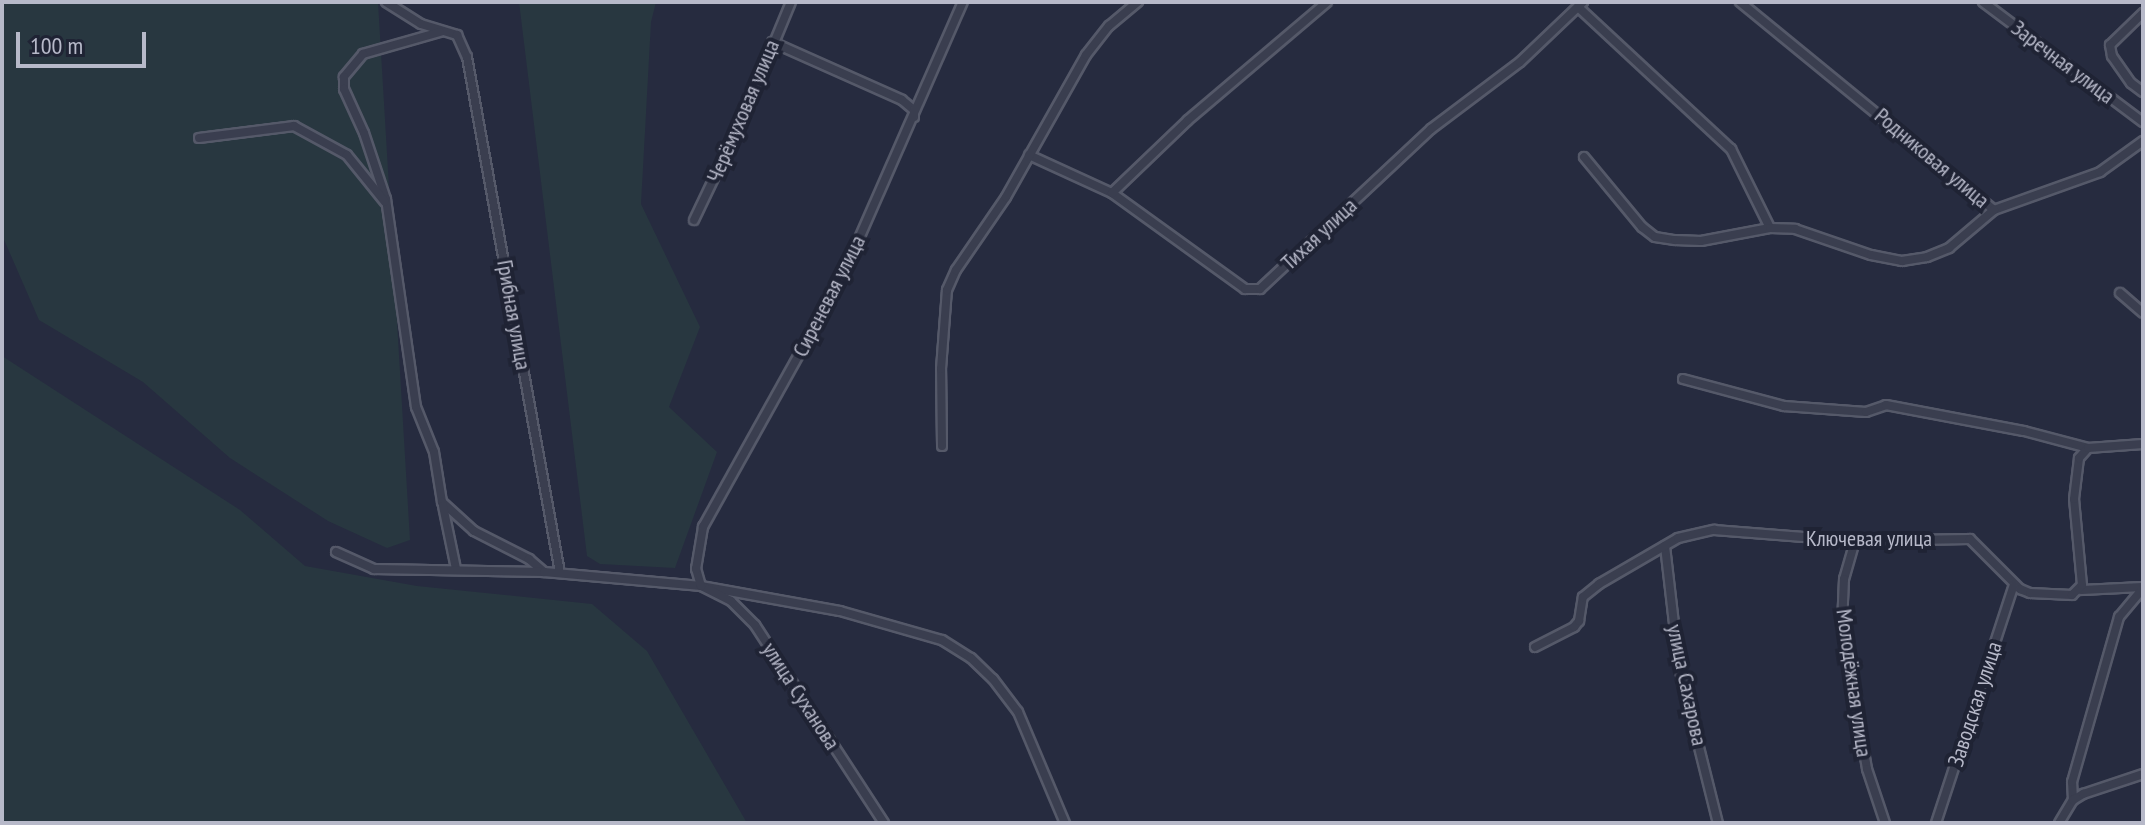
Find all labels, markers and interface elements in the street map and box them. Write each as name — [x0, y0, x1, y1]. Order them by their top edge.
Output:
street label: Заречная улица — [2006, 15, 2120, 109]
scale bar — [20, 16, 150, 66]
text: 100 m — [30, 30, 83, 61]
street label: Черёмуховая улица — [701, 36, 785, 186]
street label: Родниковая улица — [1869, 102, 1995, 214]
street label: Тихая улица — [1276, 192, 1362, 276]
street label: Сиреневая улица — [787, 231, 871, 361]
street label: Грибная улица — [491, 258, 537, 372]
street label: Ключевая улица — [1806, 526, 1932, 552]
street label: Молодёжная улица — [1831, 607, 1877, 759]
street label: улица Сахарова — [1661, 622, 1713, 748]
street label: улица Суханова — [757, 637, 845, 755]
street label: Заводская улица — [1942, 638, 2008, 770]

